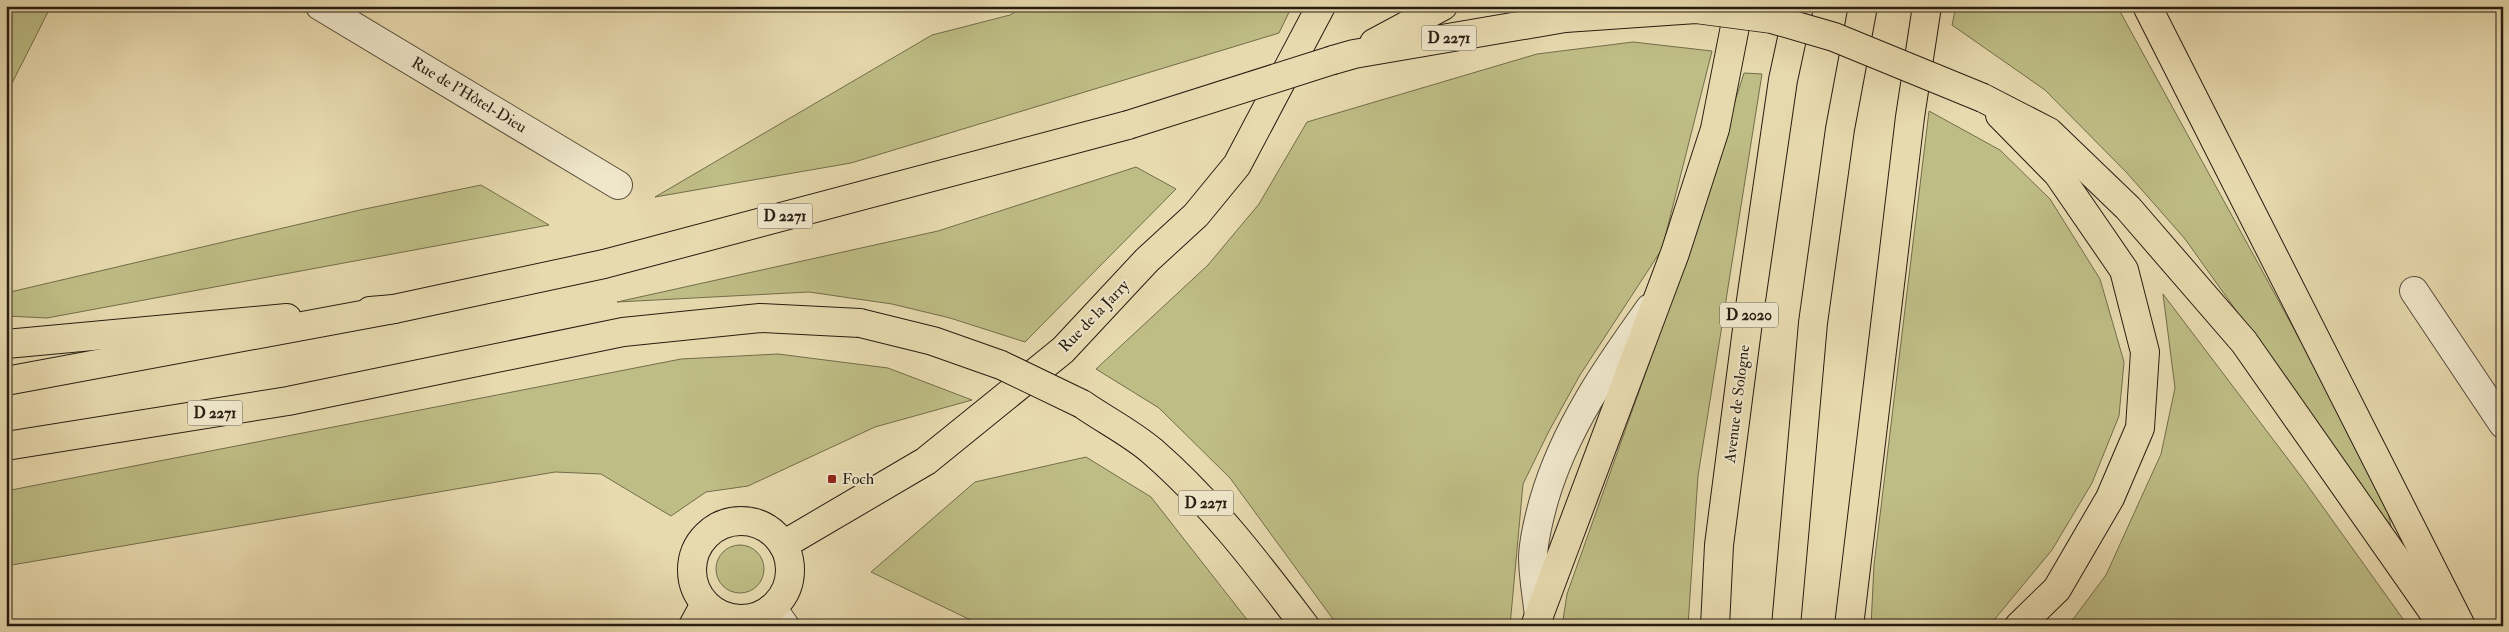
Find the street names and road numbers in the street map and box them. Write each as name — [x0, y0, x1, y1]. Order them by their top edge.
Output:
road number: D 2271 — [1422, 26, 1476, 50]
street label: Rue de l'Hôtel-Dieu — [408, 53, 530, 137]
road number: D 2271 — [758, 204, 812, 228]
street label: Rue de la Jarry — [1054, 275, 1135, 357]
road number: D 2020 — [1720, 302, 1778, 328]
street label: Avenue de Sologne — [1720, 344, 1754, 465]
road number: D 2271 — [188, 400, 242, 426]
road number: D 2271 — [1178, 490, 1234, 516]

